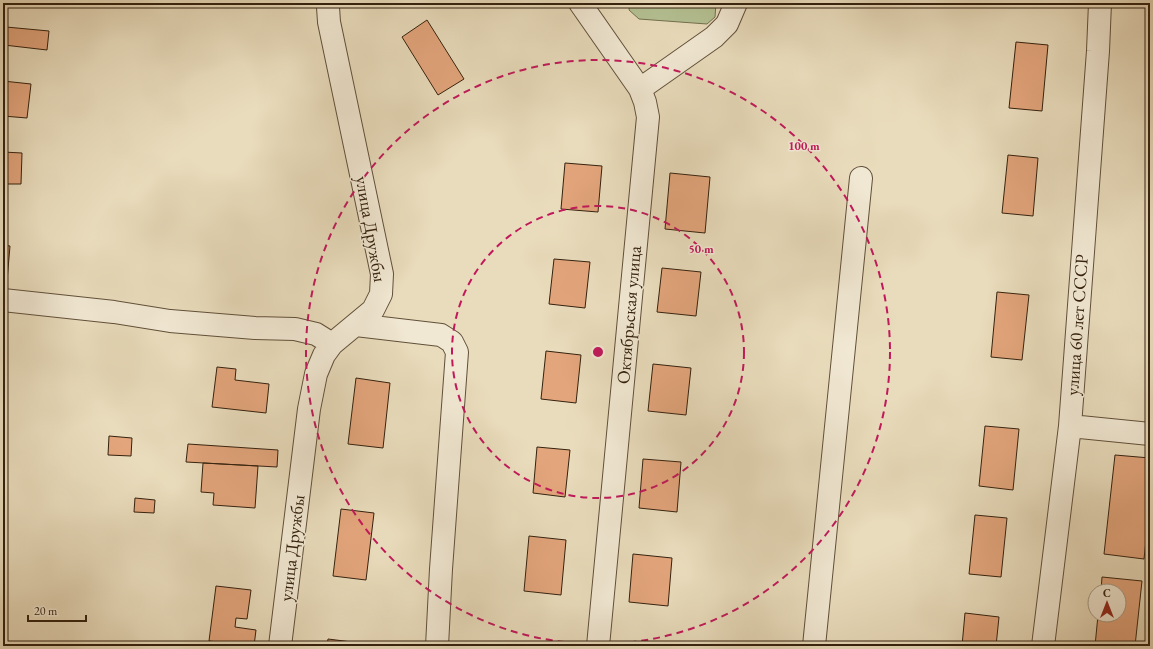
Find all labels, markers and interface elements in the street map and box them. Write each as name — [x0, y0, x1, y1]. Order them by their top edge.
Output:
text: 100 m — [788, 138, 820, 154]
street label: улица Дружбы — [351, 174, 392, 284]
text: 50 m — [688, 241, 714, 257]
street label: Октябрьская улица — [611, 244, 646, 385]
street label: улица 60 лет СССР — [1060, 254, 1093, 396]
centre of rings — [591, 345, 605, 359]
street label: улица Дружбы — [274, 493, 309, 603]
north arrow — [1087, 583, 1127, 623]
text: С — [1103, 586, 1111, 600]
scale bar — [28, 597, 86, 623]
text: 20 m — [34, 603, 58, 619]

